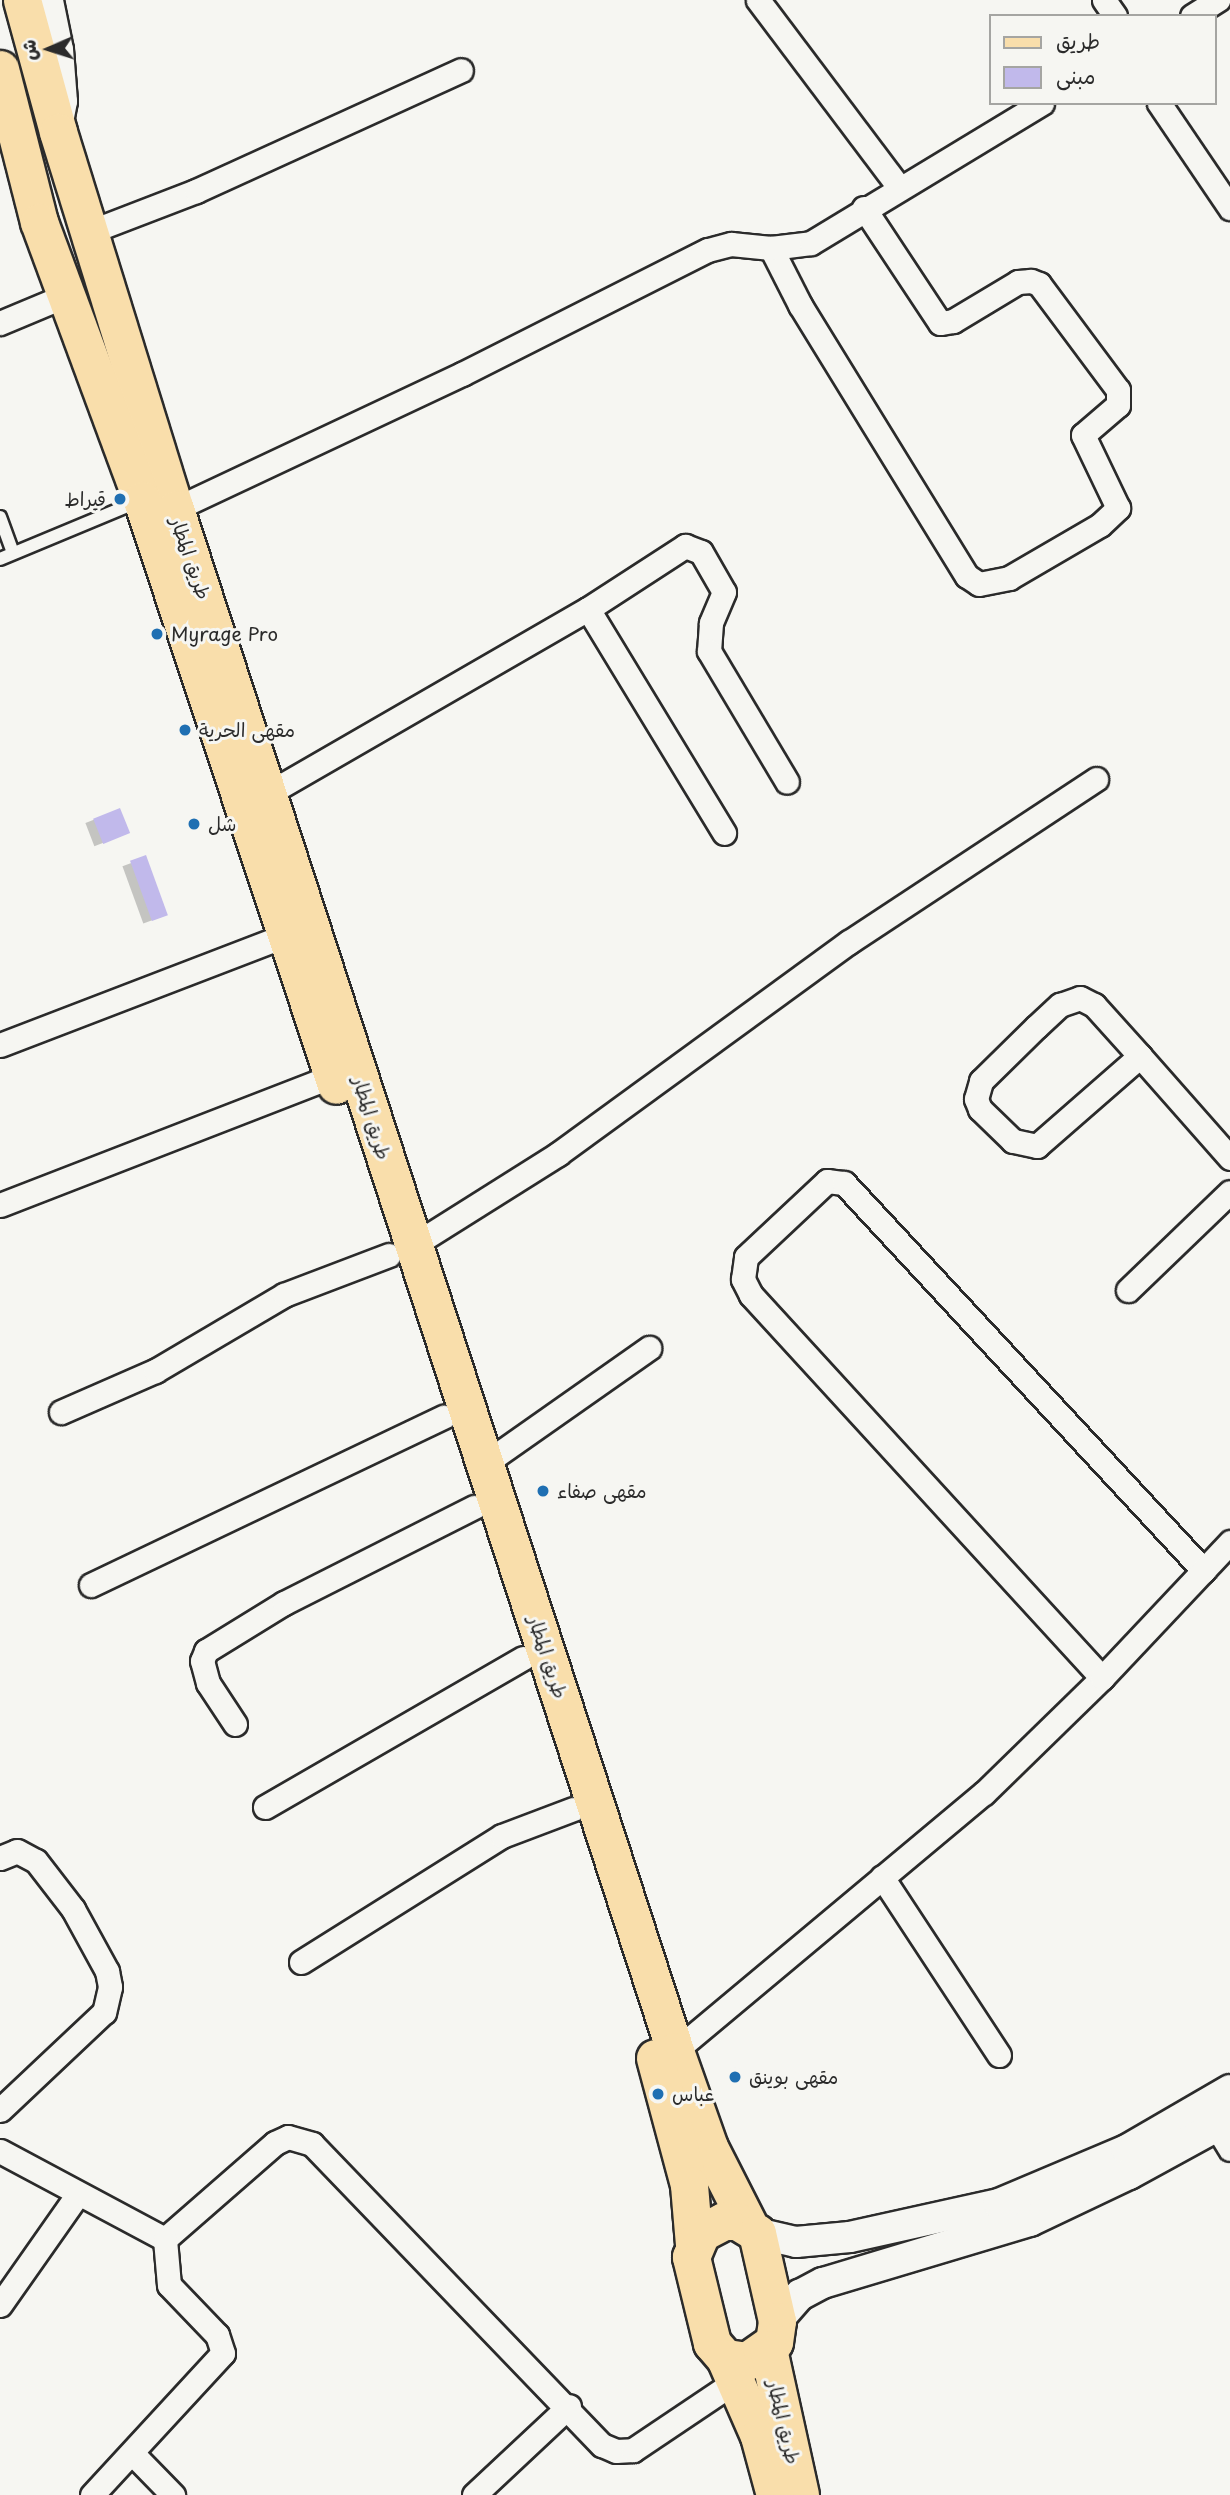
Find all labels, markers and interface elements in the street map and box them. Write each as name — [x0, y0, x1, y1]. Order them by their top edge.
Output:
north arrow — [14, 14, 84, 84]
legend — [988, 14, 1216, 105]
text: طريق — [1056, 24, 1100, 56]
text: ش — [14, 39, 43, 61]
text: مبنى — [1056, 59, 1095, 91]
place label: قيراط — [65, 488, 106, 510]
marker: قيراط — [112, 491, 128, 507]
street label: طريق المطار — [166, 514, 216, 602]
place label: Myrage Pro — [171, 623, 277, 645]
marker: Myrage Pro — [149, 626, 165, 642]
place label: مقهى الحرية — [199, 719, 295, 741]
marker: مقهى الحرية — [177, 722, 193, 738]
place label: شل — [208, 813, 236, 835]
marker: شل — [186, 816, 202, 832]
street label: طريق المطار — [349, 1074, 395, 1162]
place label: مقهى صفاء — [557, 1480, 646, 1502]
marker: مقهى صفاء — [535, 1483, 551, 1499]
street label: طريق المطار — [524, 1613, 572, 1701]
place label: مقهى بوينق — [749, 2066, 838, 2088]
marker: مقهى بوينق — [727, 2069, 743, 2085]
place label: عباس — [672, 2083, 715, 2105]
marker: عباس — [650, 2086, 666, 2102]
street label: طريق المطار — [763, 2378, 805, 2466]

